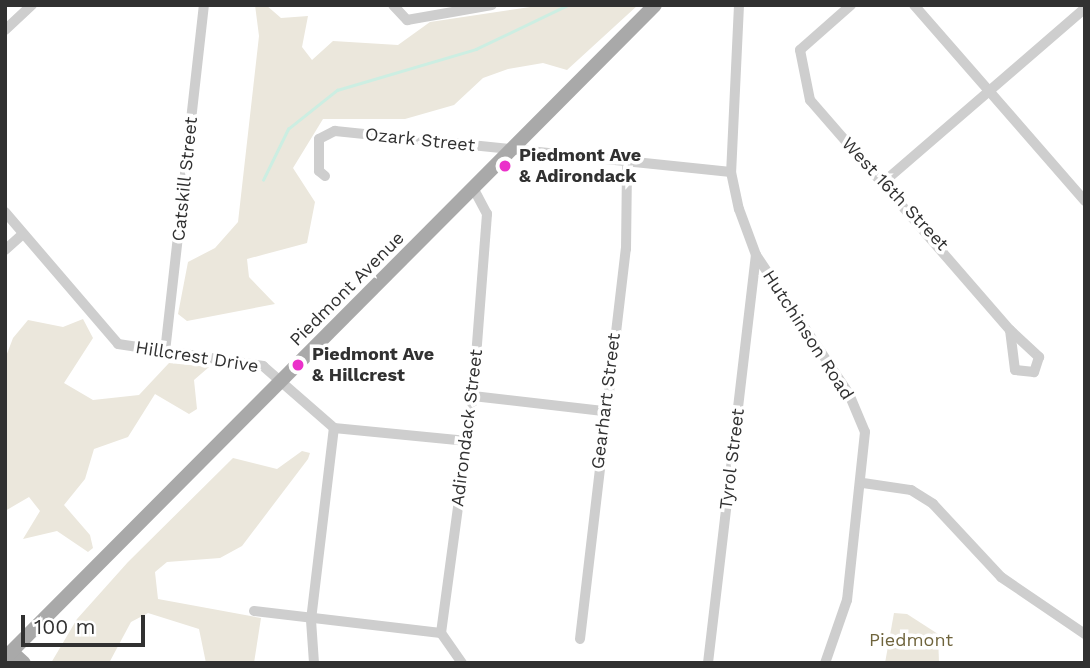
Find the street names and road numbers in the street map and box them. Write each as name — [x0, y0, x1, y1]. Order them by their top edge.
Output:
street label: Catskill Street — [168, 115, 202, 243]
street label: Ozark Street — [364, 123, 476, 157]
street label: West 16th Street — [837, 133, 953, 255]
street label: Piedmont Avenue — [285, 227, 409, 351]
street label: Hutchinson Road — [758, 266, 858, 404]
street label: Gearhart Street — [587, 332, 625, 470]
street label: Hillcrest Drive — [134, 337, 260, 377]
street label: Adirondack Street — [447, 348, 487, 508]
street label: Tyrol Street — [715, 407, 749, 511]

